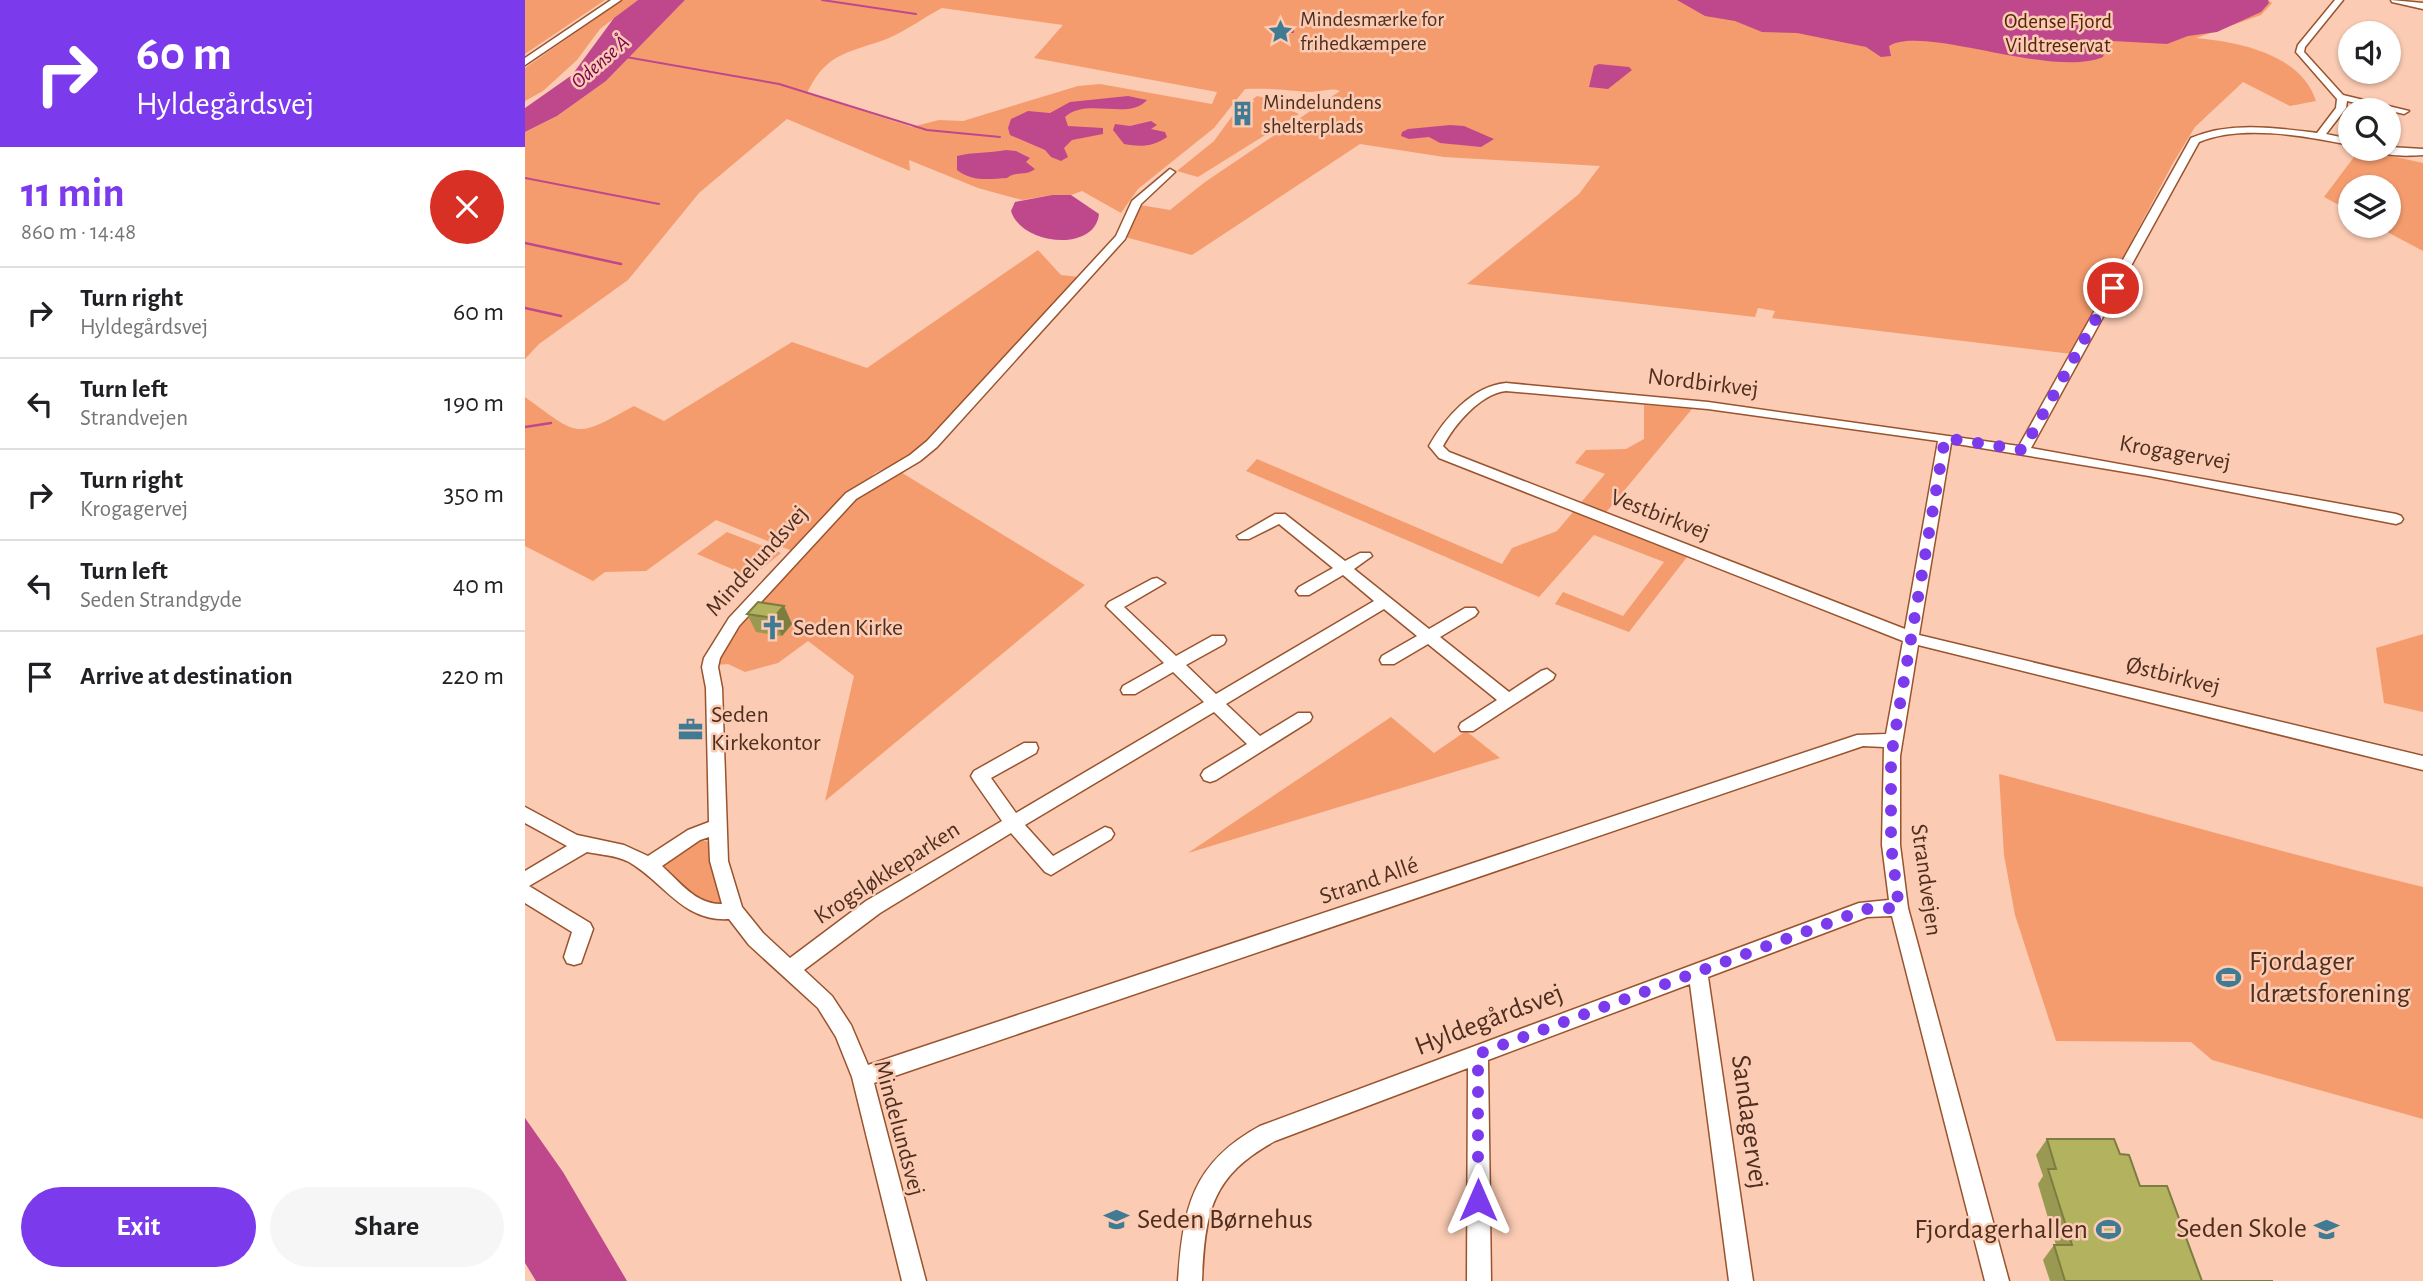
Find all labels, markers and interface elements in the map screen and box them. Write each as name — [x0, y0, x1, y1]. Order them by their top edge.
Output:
place label: Mindesmærke for frihedkæmpere — [1300, 9, 1444, 54]
park label: Odense Fjord Vildtreservat — [2004, 11, 2112, 56]
place icon: Mindesmærke for frihedkæmpere — [1266, 17, 1294, 45]
map controls — [2338, 21, 2401, 238]
button: sound — [2338, 21, 2401, 84]
icon: right — [21, 28, 112, 119]
text: 60 m — [136, 30, 232, 79]
water label: Odense Å — [566, 30, 633, 93]
text: Hyldegårdsvej — [136, 88, 314, 120]
place label: Mindelundens shelterplads — [1263, 92, 1382, 137]
button: search — [2338, 98, 2401, 161]
building icon: Mindelundens shelterplads — [1229, 100, 1257, 128]
button: close — [430, 170, 504, 244]
text: 11 min — [21, 172, 125, 214]
button: layers — [2338, 175, 2401, 238]
text: 860 m · 14:48 — [21, 221, 136, 244]
pin — [2083, 258, 2143, 318]
icon: arrive — [2094, 269, 2132, 307]
text: Turn right — [80, 285, 183, 311]
icon: right — [21, 294, 59, 332]
text: 60 m — [453, 299, 504, 325]
text: Hyldegårdsvej — [80, 316, 208, 339]
street label: Nordbirkvej — [1646, 364, 1760, 402]
text: Turn left — [80, 376, 168, 402]
icon: left — [21, 385, 59, 423]
text: 190 m — [444, 390, 504, 416]
text: Strandvejen — [80, 407, 188, 430]
street label: Krogagervej — [2117, 431, 2233, 475]
text: Turn right — [80, 467, 183, 493]
icon: right — [21, 476, 59, 514]
text: 350 m — [444, 481, 504, 507]
street label: Vestbirkvej — [1607, 485, 1713, 545]
text: Krogagervej — [80, 498, 188, 521]
street label: Mindelundsvej — [701, 501, 813, 621]
text: Turn left — [80, 558, 168, 584]
icon: left — [21, 567, 59, 605]
text: 40 m — [453, 572, 504, 598]
text: Seden Strandgyde — [80, 589, 242, 612]
church icon: Seden Kirke — [759, 614, 787, 642]
place label: Seden Kirke — [793, 616, 903, 640]
street label: Østbirkvej — [2124, 653, 2222, 699]
icon: arrive — [21, 658, 59, 696]
text: Arrive at destination — [80, 663, 293, 689]
text: 220 m — [442, 663, 504, 689]
place label: Seden Kirkekontor — [711, 703, 821, 755]
office icon: Seden Kirkekontor — [677, 715, 705, 743]
street label: Krogsløkkeparken — [810, 817, 964, 929]
street label: Strandvejen — [1906, 822, 1946, 938]
street label: Strand Allé — [1316, 853, 1422, 909]
place label: Fjordager Idrætsforening — [2249, 948, 2411, 1008]
sports icon: Fjordager Idrætsforening — [2215, 964, 2243, 992]
street label: Hyldegårdsvej — [1411, 979, 1567, 1061]
street label: Sandagervej — [1726, 1053, 1772, 1191]
street label: Mindelundsvej — [869, 1058, 929, 1198]
position arrow — [1441, 1163, 1515, 1237]
button: Exit — [21, 1187, 256, 1267]
button: Share — [270, 1187, 504, 1267]
school or university icon: Seden Børnehus — [1103, 1206, 1131, 1234]
place label: Seden Børnehus — [1137, 1206, 1313, 1234]
place label: Seden Skole — [2176, 1215, 2307, 1243]
school or university icon: Seden Skole — [2313, 1215, 2341, 1243]
place label: Fjordagerhallen — [1914, 1216, 2088, 1244]
sports icon: Fjordagerhallen — [2094, 1216, 2122, 1244]

